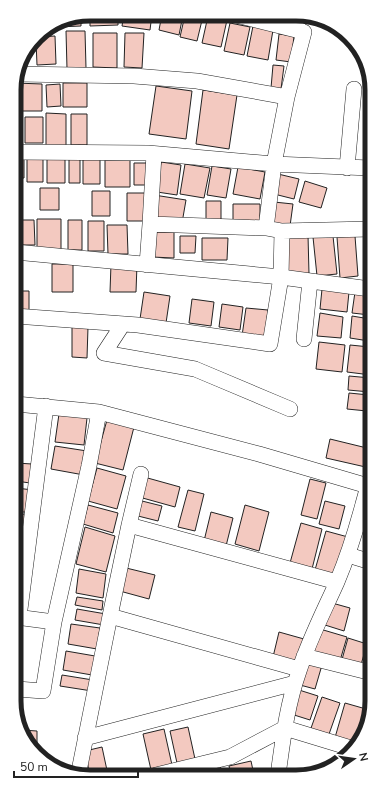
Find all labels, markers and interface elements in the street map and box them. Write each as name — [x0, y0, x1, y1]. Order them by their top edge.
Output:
north arrow — [334, 739, 374, 779]
text: N — [355, 751, 371, 763]
scale bar — [14, 753, 138, 779]
text: 50 m — [20, 759, 48, 775]

